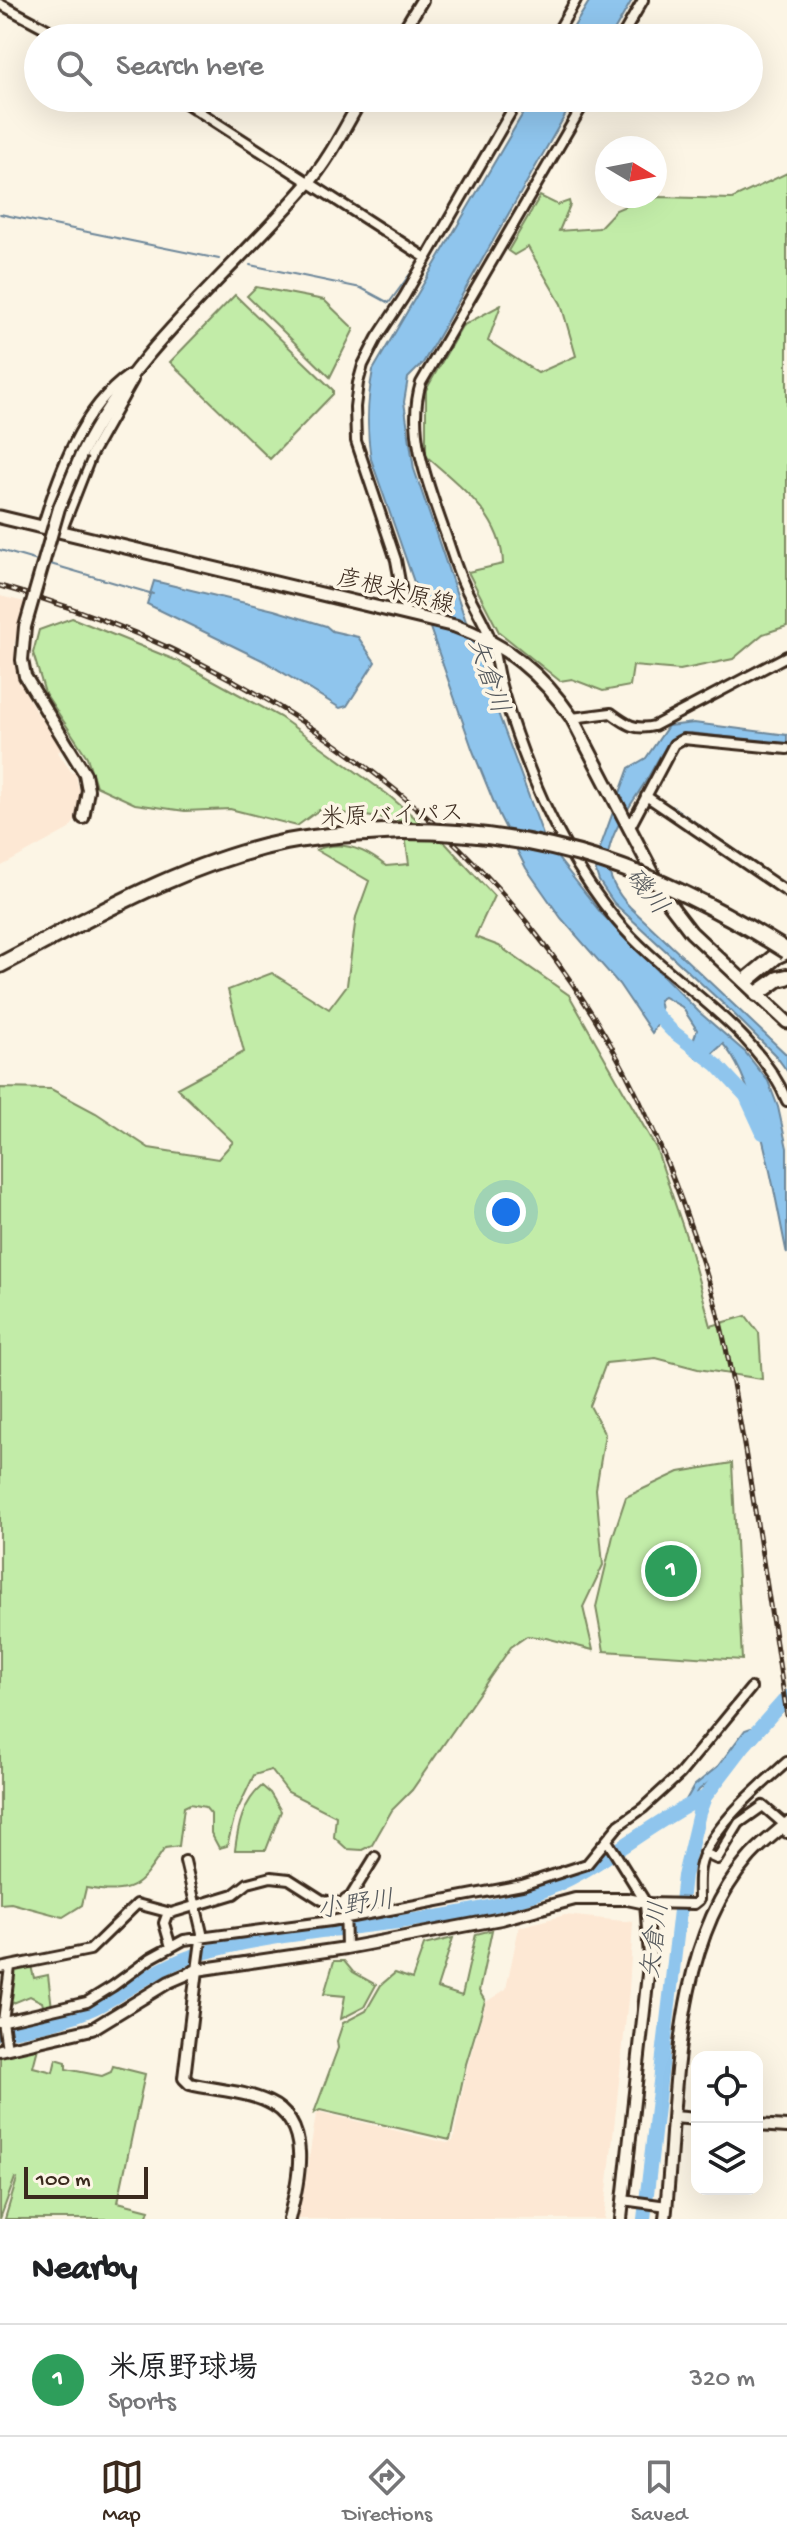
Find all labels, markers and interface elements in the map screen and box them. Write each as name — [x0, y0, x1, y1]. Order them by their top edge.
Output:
search box — [24, 24, 763, 112]
icon: search — [52, 46, 96, 90]
text: Search here — [116, 51, 264, 86]
north arrow — [595, 136, 667, 208]
street label: 彦根米原線 — [333, 564, 457, 622]
water label: 矢倉川 — [458, 634, 515, 718]
street label: 米原バイパス — [320, 800, 464, 834]
water label: 磯川 — [616, 862, 674, 923]
your location — [486, 1192, 526, 1232]
pin: 1 — [645, 1541, 697, 1601]
water label: 小野川 — [315, 1886, 396, 1928]
water label: 矢倉川 — [635, 1900, 678, 1981]
map controls — [691, 2051, 763, 2195]
button: locate — [691, 2051, 763, 2123]
button: layers — [691, 2123, 763, 2195]
scale bar — [24, 2163, 148, 2199]
text: 100 m — [36, 2168, 91, 2194]
text: Nearby — [32, 2251, 137, 2291]
text: 米原野球場 — [108, 2353, 258, 2388]
text: 1 — [53, 2365, 63, 2396]
text: 320 m — [689, 2365, 755, 2396]
text: Sports — [108, 2388, 176, 2419]
tab: Map — [100, 2455, 144, 2529]
tab: Directions — [343, 2455, 432, 2529]
tab: Saved — [631, 2455, 687, 2529]

